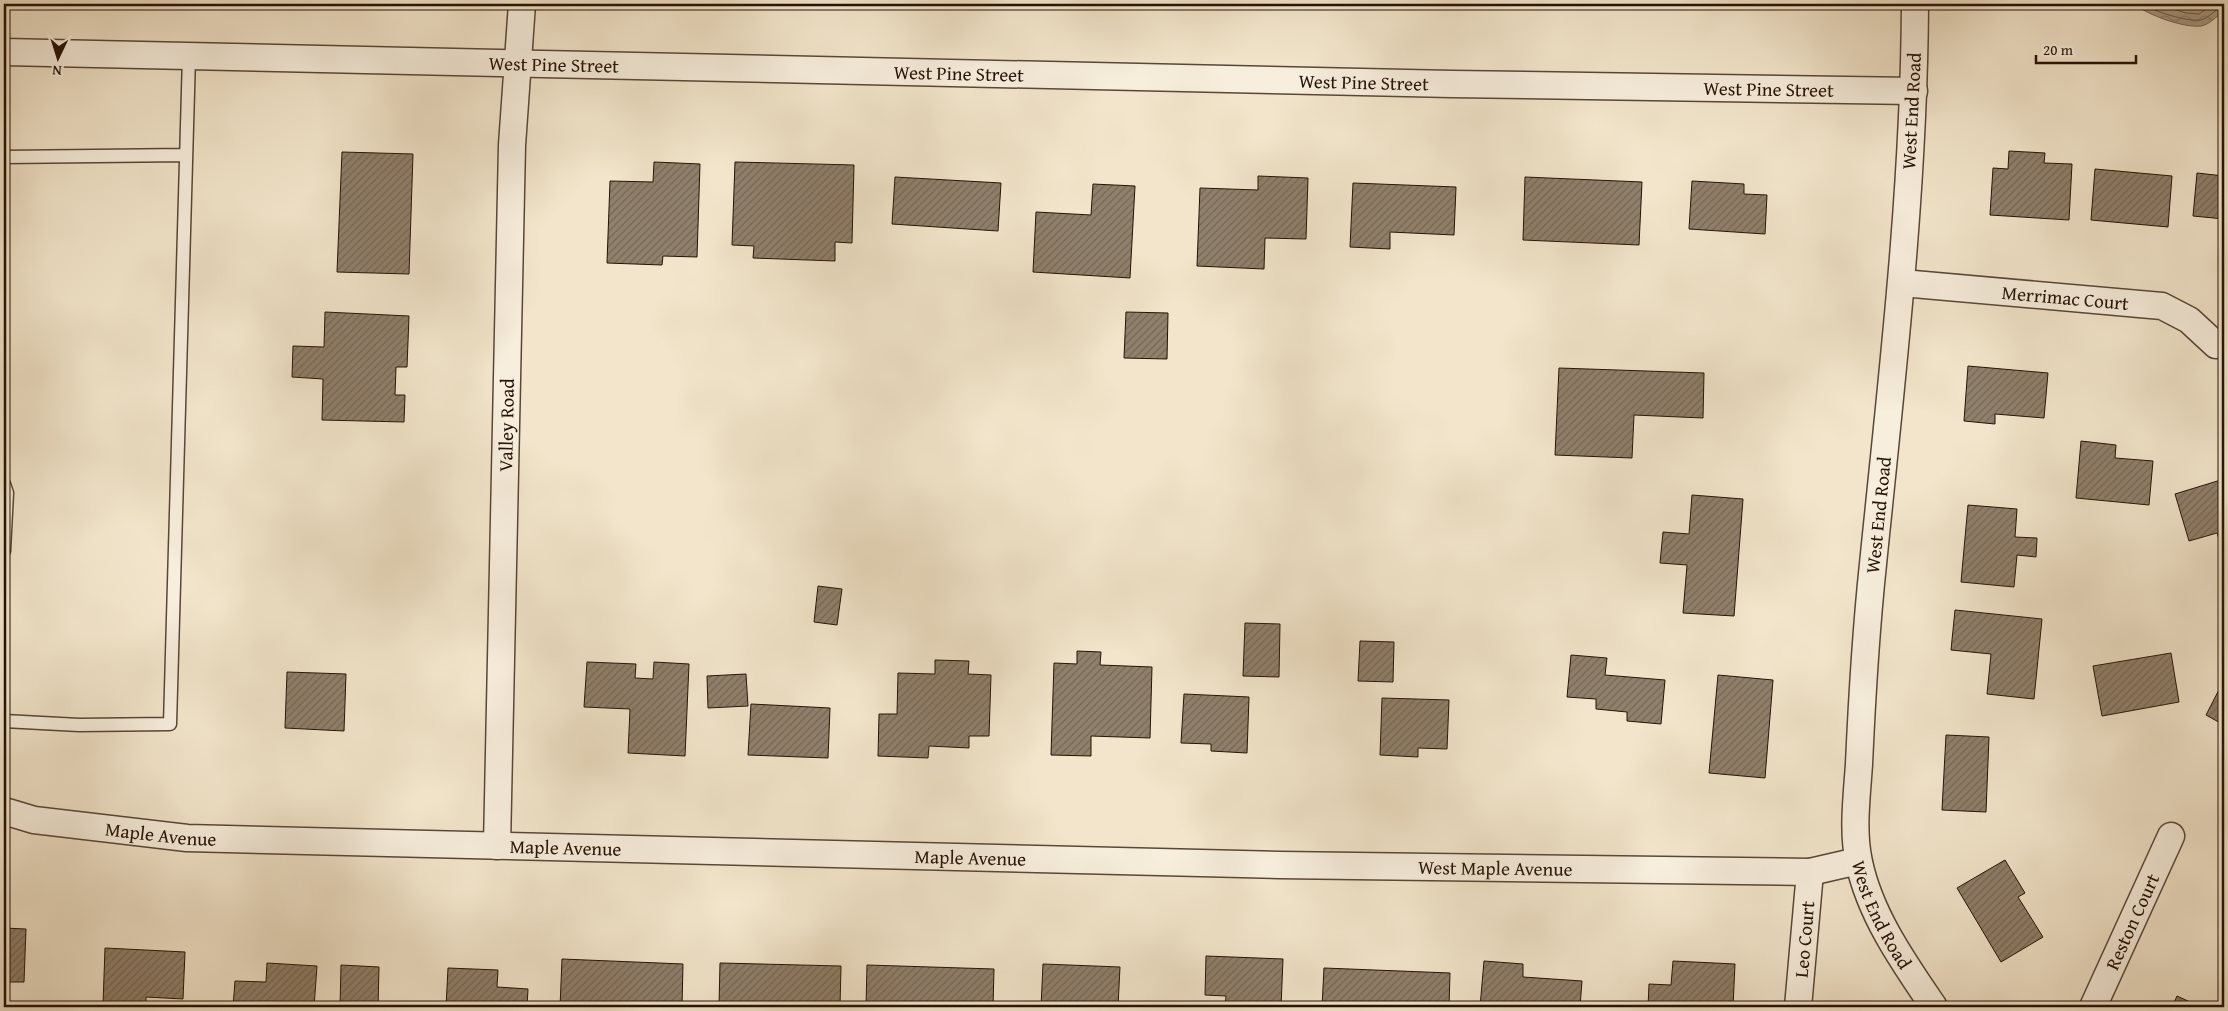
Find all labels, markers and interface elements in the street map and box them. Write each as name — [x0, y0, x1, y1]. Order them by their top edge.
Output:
north arrow — [32, 32, 82, 82]
scale bar — [2036, 32, 2136, 64]
text: 20 m — [2043, 39, 2074, 60]
street label: West Pine Street — [488, 49, 620, 80]
street label: West End Road — [1894, 51, 1928, 170]
street label: West Pine Street — [893, 58, 1024, 89]
text: N — [51, 61, 62, 81]
street label: West Pine Street — [1298, 67, 1429, 97]
street label: West Pine Street — [1703, 74, 1834, 104]
street label: Merrimac Court — [2001, 278, 2130, 317]
street label: Valley Road — [491, 377, 521, 472]
street label: West End Road — [1858, 454, 1898, 575]
street label: Maple Avenue — [104, 814, 217, 853]
street label: Maple Avenue — [509, 832, 622, 863]
street label: Maple Avenue — [914, 842, 1027, 873]
street label: West Maple Avenue — [1418, 853, 1573, 883]
street label: West End Road — [1845, 857, 1919, 975]
street label: Reston Court — [2098, 868, 2166, 974]
street label: Leo Court — [1787, 899, 1821, 979]

